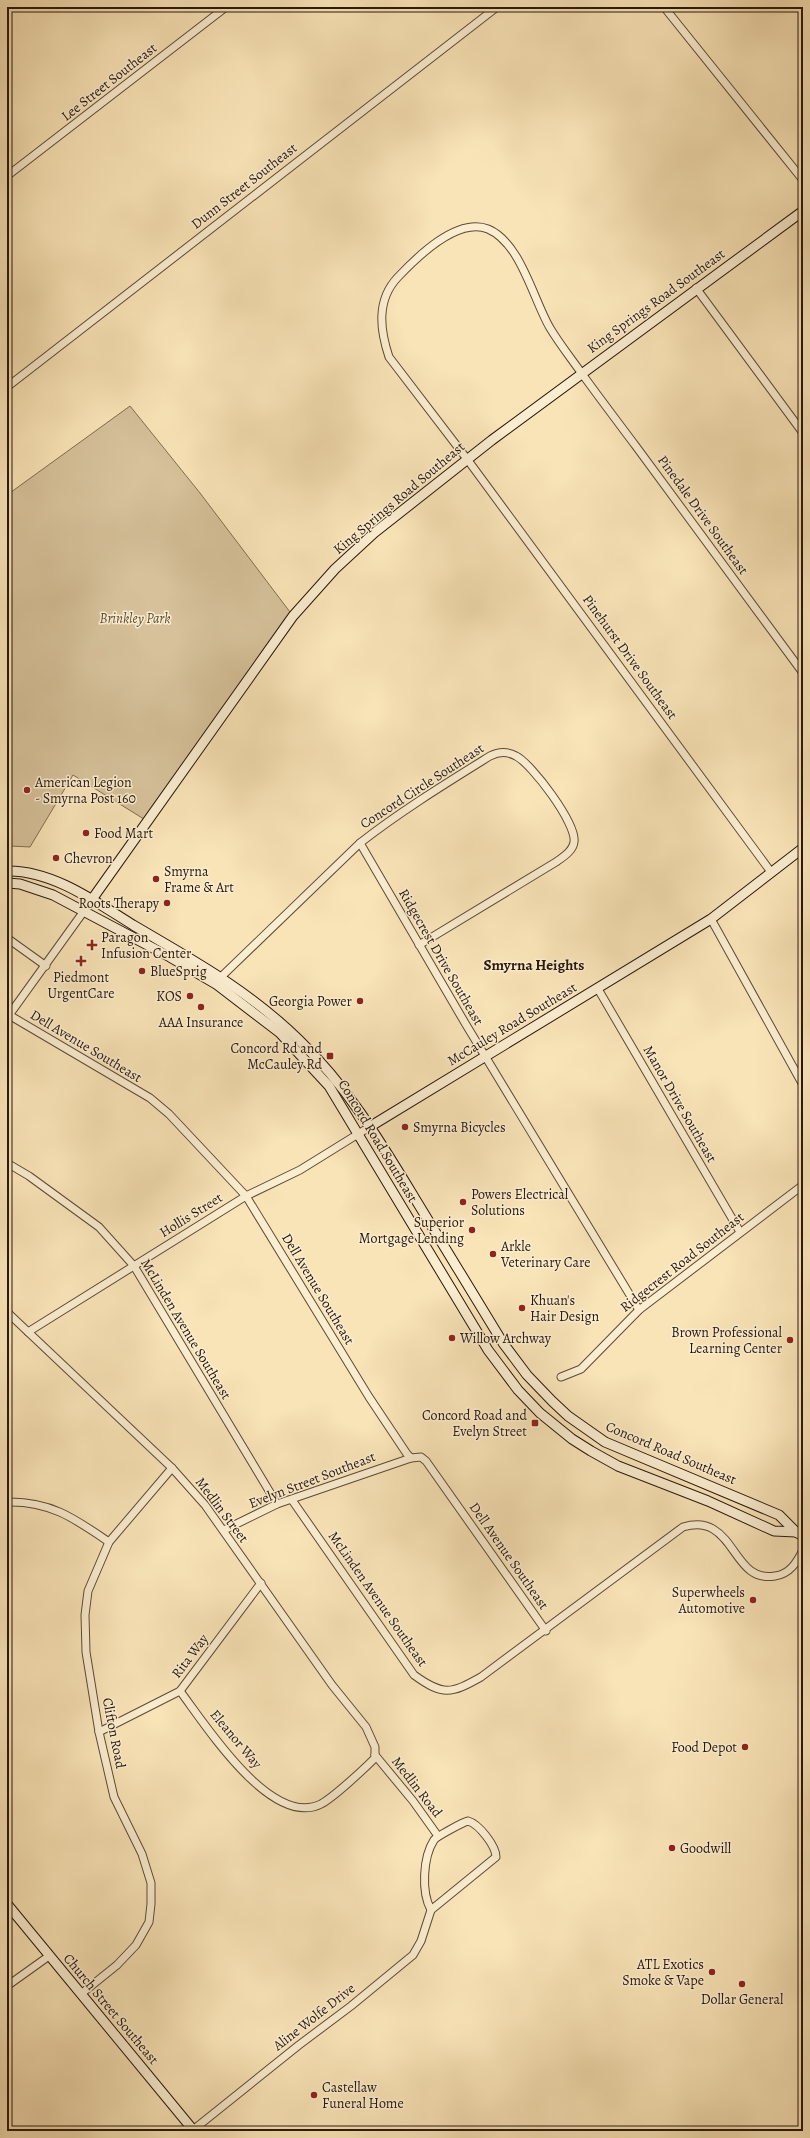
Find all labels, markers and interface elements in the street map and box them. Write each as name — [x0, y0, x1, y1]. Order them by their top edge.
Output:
street label: Lee Street Southeast — [57, 38, 161, 125]
street label: Dunn Street Southeast — [187, 138, 301, 233]
street label: King Springs Road Southeast — [583, 244, 729, 358]
street label: King Springs Road Southeast — [329, 437, 469, 559]
street label: Pinedale Drive Southeast — [653, 452, 753, 579]
street label: Pinehurst Drive Southeast — [578, 591, 682, 724]
park label: Brinkley Park — [100, 609, 170, 628]
street label: Concord Circle Southeast — [356, 739, 488, 833]
place label: American Legion - Smyrna Post 160 — [34, 773, 136, 808]
marker: American Legion - Smyrna Post 160 — [22, 785, 32, 795]
place label: Food Mart — [94, 824, 153, 843]
marker: Food Mart — [81, 828, 91, 838]
place label: Chevron — [64, 849, 113, 868]
marker: Chevron — [51, 853, 61, 863]
place label: Smyrna Frame & Art — [164, 862, 234, 897]
marker: Smyrna Frame & Art — [151, 874, 161, 884]
street label: Ridgecrest Drive Southeast — [394, 885, 488, 1029]
place label: Roots Therapy — [79, 894, 160, 913]
marker: Roots Therapy — [162, 898, 172, 908]
place label: Paragon Infusion Center — [101, 928, 192, 963]
marker: Paragon Infusion Center — [86, 939, 98, 951]
marker: Piedmont UrgentCare — [75, 955, 87, 967]
district label: Smyrna Heights — [484, 955, 584, 975]
place label: BlueSprig — [150, 962, 207, 981]
marker: BlueSprig — [137, 966, 147, 976]
place label: Piedmont UrgentCare — [48, 968, 114, 1003]
street label: McCauley Road Southeast — [444, 978, 581, 1070]
place label: KOS — [156, 987, 182, 1006]
marker: KOS — [185, 991, 195, 1001]
place label: Georgia Power — [269, 992, 353, 1011]
marker: Georgia Power — [355, 996, 365, 1006]
marker: AAA Insurance — [196, 1002, 206, 1012]
street label: Dell Avenue Southeast — [27, 1005, 146, 1087]
place label: AAA Insurance — [158, 1013, 243, 1032]
place label: Concord Rd and McCauley Rd — [231, 1039, 322, 1074]
street label: Manor Drive Southeast — [639, 1042, 721, 1166]
marker: Concord Rd and McCauley Rd — [325, 1051, 335, 1061]
street label: Concord Road Southeast — [334, 1076, 422, 1206]
place label: Smyrna Bicycles — [413, 1118, 506, 1137]
marker: Smyrna Bicycles — [400, 1122, 410, 1132]
place label: Powers Electrical Solutions — [471, 1185, 569, 1220]
street label: Hollis Street — [156, 1188, 226, 1242]
marker: Powers Electrical Solutions — [458, 1197, 468, 1207]
street label: Ridgecrest Road Southeast — [616, 1207, 748, 1316]
place label: Superior Mortgage Lending — [359, 1213, 465, 1248]
marker: Superior Mortgage Lending — [467, 1225, 477, 1235]
street label: Dell Avenue Southeast — [277, 1230, 359, 1349]
place label: Arkle Veterinary Care — [500, 1237, 591, 1272]
marker: Arkle Veterinary Care — [488, 1249, 498, 1259]
street label: McLinden Avenue Southeast — [136, 1255, 236, 1403]
place label: Khuan's Hair Design — [530, 1291, 600, 1326]
marker: Khuan's Hair Design — [517, 1303, 527, 1313]
place label: Brown Professional Learning Center — [671, 1323, 783, 1358]
place label: Willow Archway — [459, 1329, 552, 1348]
marker: Willow Archway — [447, 1333, 457, 1343]
marker: Brown Professional Learning Center — [785, 1335, 795, 1345]
place label: Concord Road and Evelyn Street — [422, 1406, 527, 1441]
street label: Concord Road Southeast — [603, 1417, 740, 1489]
marker: Concord Road and Evelyn Street — [530, 1418, 540, 1428]
street label: Evelyn Street Southeast — [246, 1447, 378, 1513]
street label: Medlin Street — [191, 1473, 253, 1547]
street label: Dell Avenue Southeast — [465, 1499, 553, 1614]
street label: McLinden Avenue Southeast — [324, 1527, 432, 1671]
place label: Superwheels Automotive — [672, 1583, 745, 1618]
marker: Superwheels Automotive — [748, 1595, 758, 1605]
street label: Rita Way — [167, 1629, 213, 1682]
street label: Clifton Road — [98, 1696, 130, 1771]
street label: Eleanor Way — [206, 1705, 267, 1773]
place label: Food Depot — [671, 1738, 737, 1757]
marker: Food Depot — [740, 1742, 750, 1752]
street label: Medlin Road — [387, 1753, 447, 1822]
place label: Goodwill — [680, 1839, 732, 1858]
marker: Goodwill — [667, 1843, 677, 1853]
street label: Church Street Southeast — [59, 1950, 163, 2069]
place label: ATL Exotics Smoke & Vape — [622, 1955, 704, 1990]
marker: ATL Exotics Smoke & Vape — [707, 1967, 717, 1977]
street label: Aline Wolfe Drive — [268, 1979, 359, 2056]
marker: Dollar General — [737, 1979, 747, 1989]
place label: Dollar General — [701, 1990, 784, 2009]
place label: Castellaw Funeral Home — [322, 2078, 404, 2113]
marker: Castellaw Funeral Home — [309, 2090, 319, 2100]

